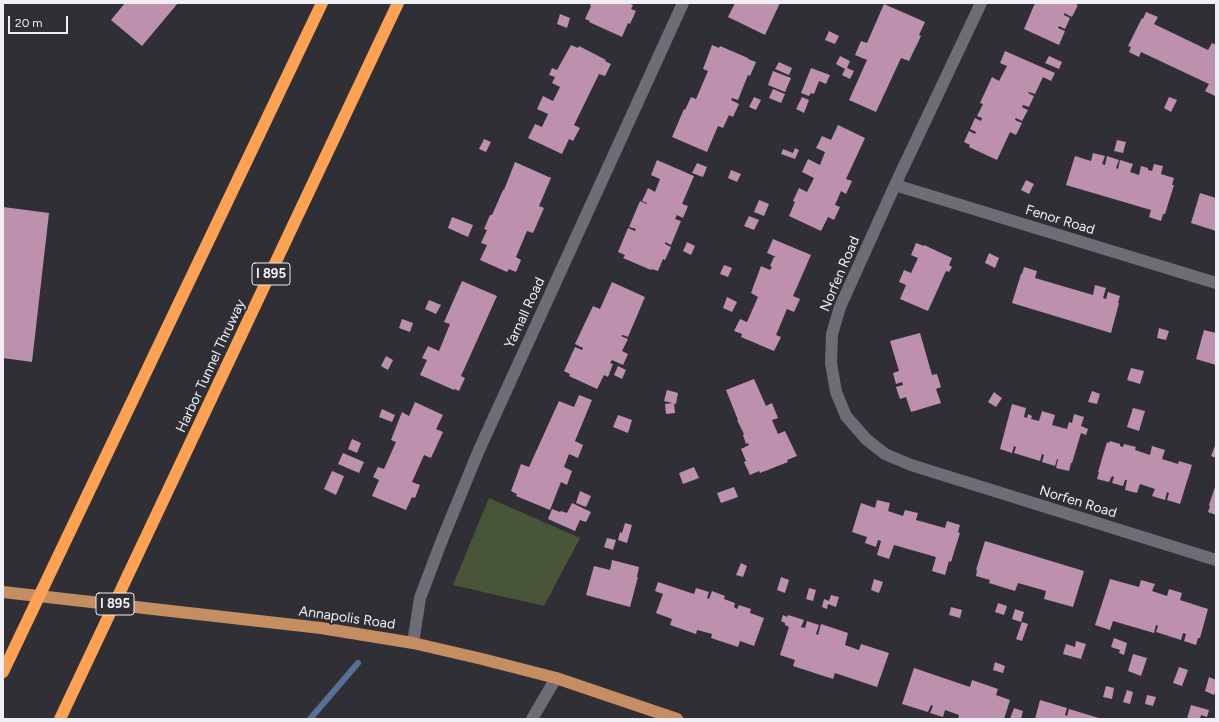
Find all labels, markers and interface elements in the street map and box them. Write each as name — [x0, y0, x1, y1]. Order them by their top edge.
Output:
scale bar — [10, 8, 70, 34]
text: 20 m — [15, 16, 43, 30]
street label: Fenor Road — [1023, 202, 1097, 238]
street label: Norfen Road — [817, 234, 863, 314]
road number: I 895 — [252, 263, 290, 285]
street label: Yarnall Road — [501, 275, 549, 351]
street label: Harbor Tunnel Thruway — [173, 297, 249, 435]
street label: Norfen Road — [1037, 482, 1119, 522]
road number: I 895 — [96, 593, 134, 615]
street label: Annapolis Road — [298, 603, 396, 633]

